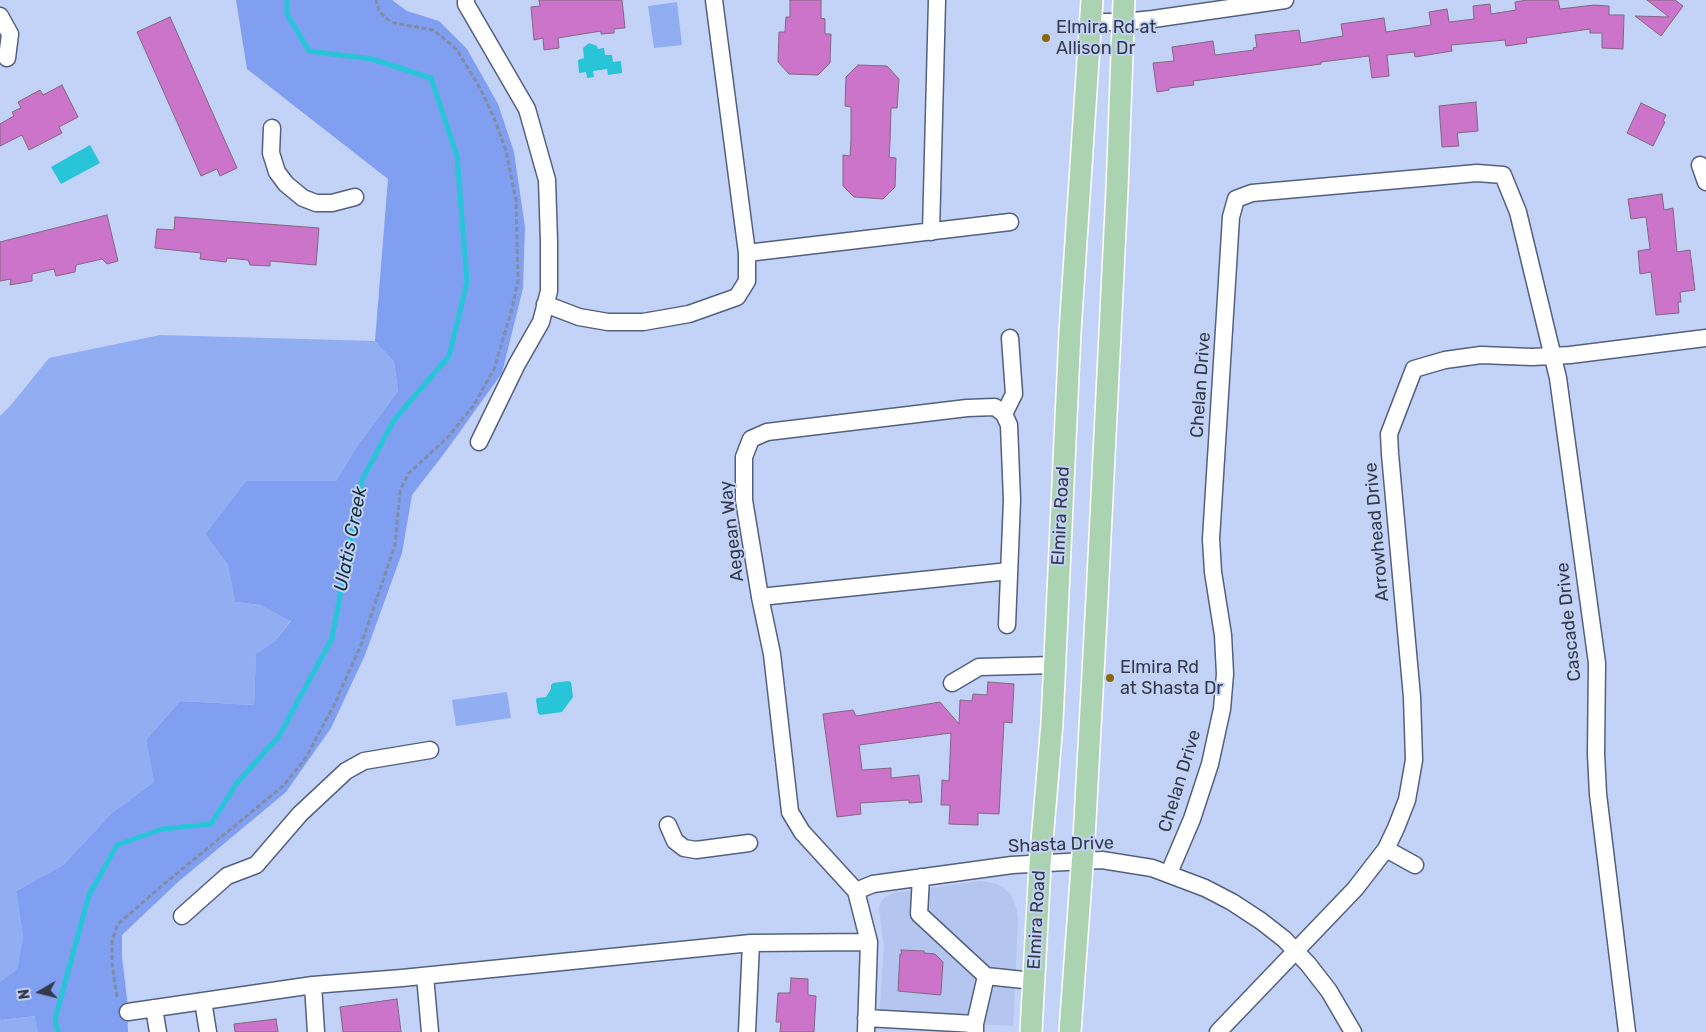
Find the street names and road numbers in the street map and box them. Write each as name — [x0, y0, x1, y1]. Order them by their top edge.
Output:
street label: Chelan Drive — [1187, 331, 1215, 439]
street label: Arrowhead Drive — [1360, 462, 1394, 602]
street label: Elmira Road — [1048, 466, 1074, 566]
street label: Aegean Way — [715, 479, 749, 583]
street label: Cascade Drive — [1552, 561, 1586, 683]
street label: Chelan Drive — [1154, 727, 1206, 835]
street label: Shasta Drive — [1008, 832, 1114, 858]
street label: Elmira Road — [1024, 870, 1050, 970]

